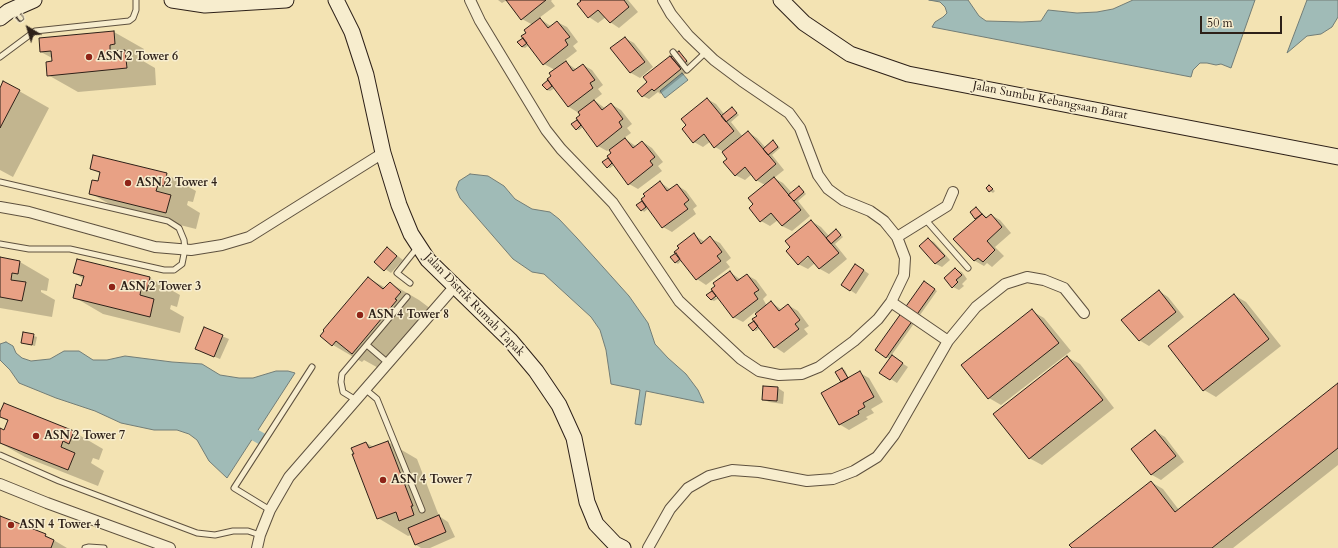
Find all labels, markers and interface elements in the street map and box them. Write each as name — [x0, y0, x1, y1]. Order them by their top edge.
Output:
north arrow — [8, 8, 48, 48]
scale bar — [1202, 8, 1284, 34]
text: U — [12, 9, 28, 27]
text: 50 m — [1207, 15, 1233, 31]
place label: ASN 2 Tower 6 — [97, 50, 178, 64]
marker: ASN 2 Tower 6 — [84, 52, 94, 62]
street label: Jalan Sumbu Kebangsaan Barat — [971, 79, 1129, 123]
place label: ASN 2 Tower 4 — [136, 176, 217, 190]
marker: ASN 2 Tower 4 — [123, 178, 133, 188]
street label: Jalan Distrik Rumah Tapak — [421, 250, 527, 360]
place label: ASN 2 Tower 3 — [120, 280, 201, 294]
marker: ASN 2 Tower 3 — [107, 282, 117, 292]
place label: ASN 4 Tower 8 — [368, 308, 449, 322]
marker: ASN 4 Tower 8 — [355, 310, 365, 320]
place label: ASN 2 Tower 7 — [44, 429, 125, 443]
marker: ASN 2 Tower 7 — [31, 431, 41, 441]
place label: ASN 4 Tower 7 — [391, 473, 472, 487]
marker: ASN 4 Tower 7 — [378, 475, 388, 485]
place label: ASN 4 Tower 4 — [19, 518, 100, 532]
marker: ASN 4 Tower 4 — [6, 520, 16, 530]

